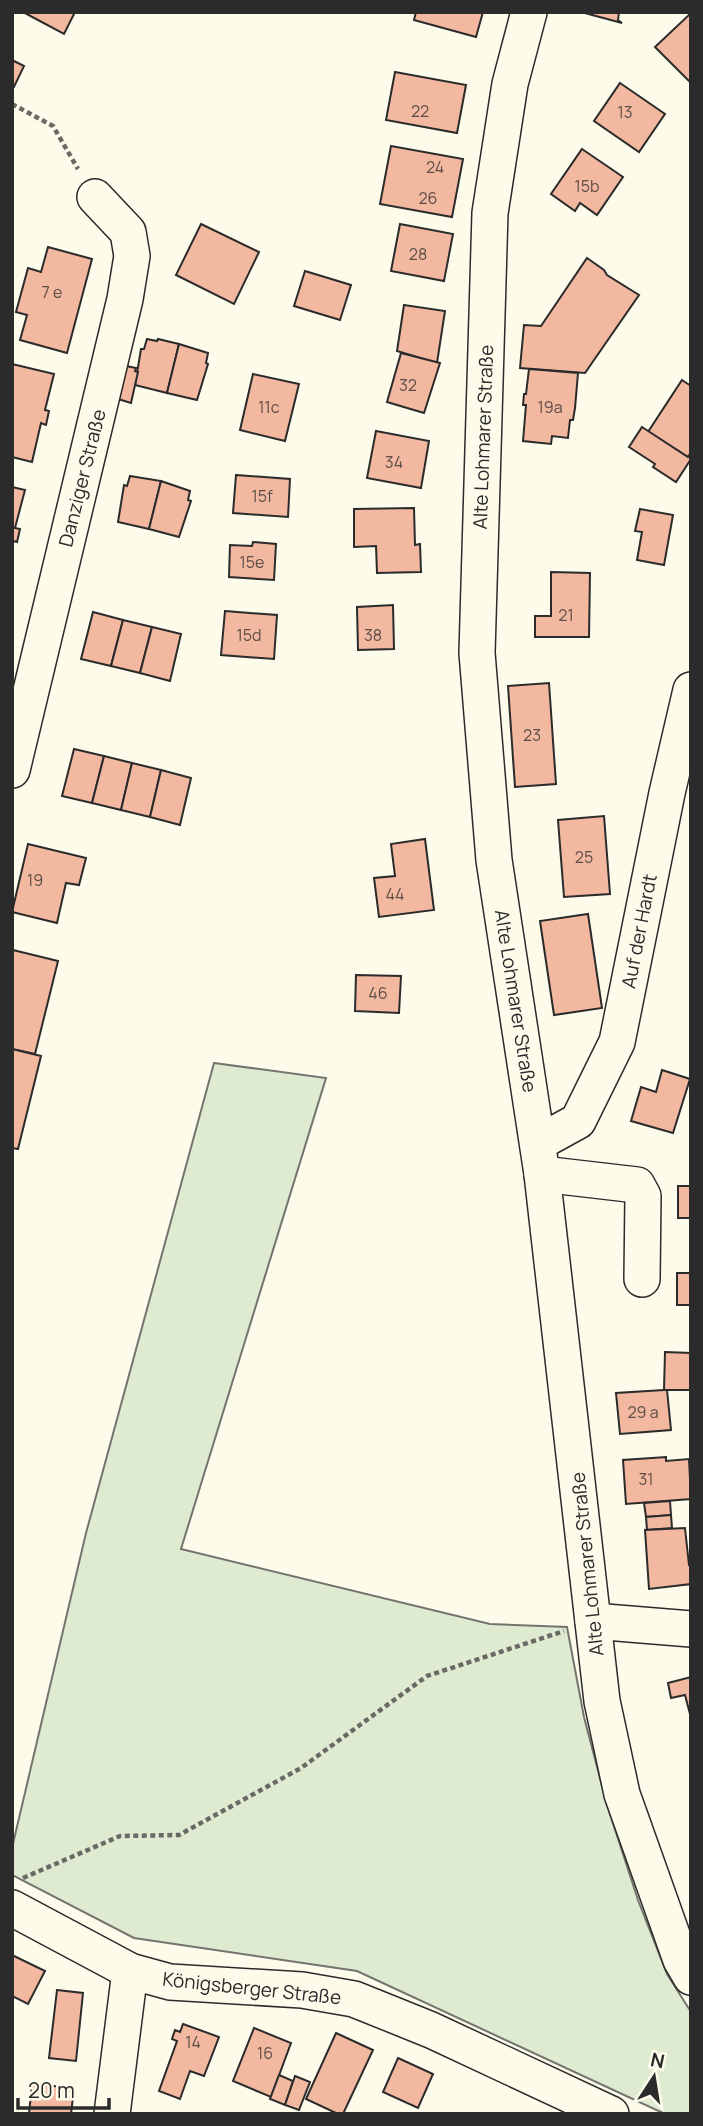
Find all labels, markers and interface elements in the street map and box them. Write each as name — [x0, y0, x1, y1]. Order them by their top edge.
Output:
house number: 22 — [411, 100, 429, 122]
house number: 13 — [617, 101, 633, 123]
house number: 24 — [426, 156, 444, 178]
house number: 15b — [575, 175, 599, 197]
house number: 26 — [418, 187, 438, 209]
house number: 28 — [409, 243, 427, 265]
house number: 7 e — [42, 281, 62, 303]
street label: Alte Lohmarer Straße — [467, 344, 499, 530]
house number: 32 — [399, 374, 417, 396]
house number: 11c — [258, 396, 280, 418]
house number: 19a — [537, 396, 563, 418]
street label: Danziger Straße — [52, 406, 112, 550]
house number: 34 — [385, 451, 403, 473]
house number: 15f — [251, 485, 273, 507]
house number: 15e — [240, 551, 264, 573]
house number: 21 — [558, 604, 574, 626]
house number: 15d — [237, 624, 261, 646]
house number: 38 — [364, 624, 382, 646]
house number: 23 — [523, 724, 541, 746]
house number: 25 — [575, 846, 593, 868]
house number: 19 — [27, 869, 43, 891]
street label: Auf der Hardt — [615, 872, 663, 990]
house number: 44 — [385, 883, 405, 905]
street label: Alte Lohmarer Straße — [489, 908, 543, 1094]
house number: 46 — [368, 982, 388, 1004]
house number: 29 a — [627, 1401, 659, 1423]
house number: 31 — [638, 1468, 654, 1490]
street label: Alte Lohmarer Straße — [564, 1471, 610, 1657]
street label: Königsberger Straße — [161, 1966, 343, 2010]
house number: 14 — [185, 2031, 201, 2053]
house number: 16 — [257, 2042, 273, 2064]
north arrow — [619, 2042, 689, 2112]
text: N — [648, 2046, 667, 2075]
scale bar — [18, 2066, 108, 2110]
text: 20 m — [28, 2076, 75, 2104]

